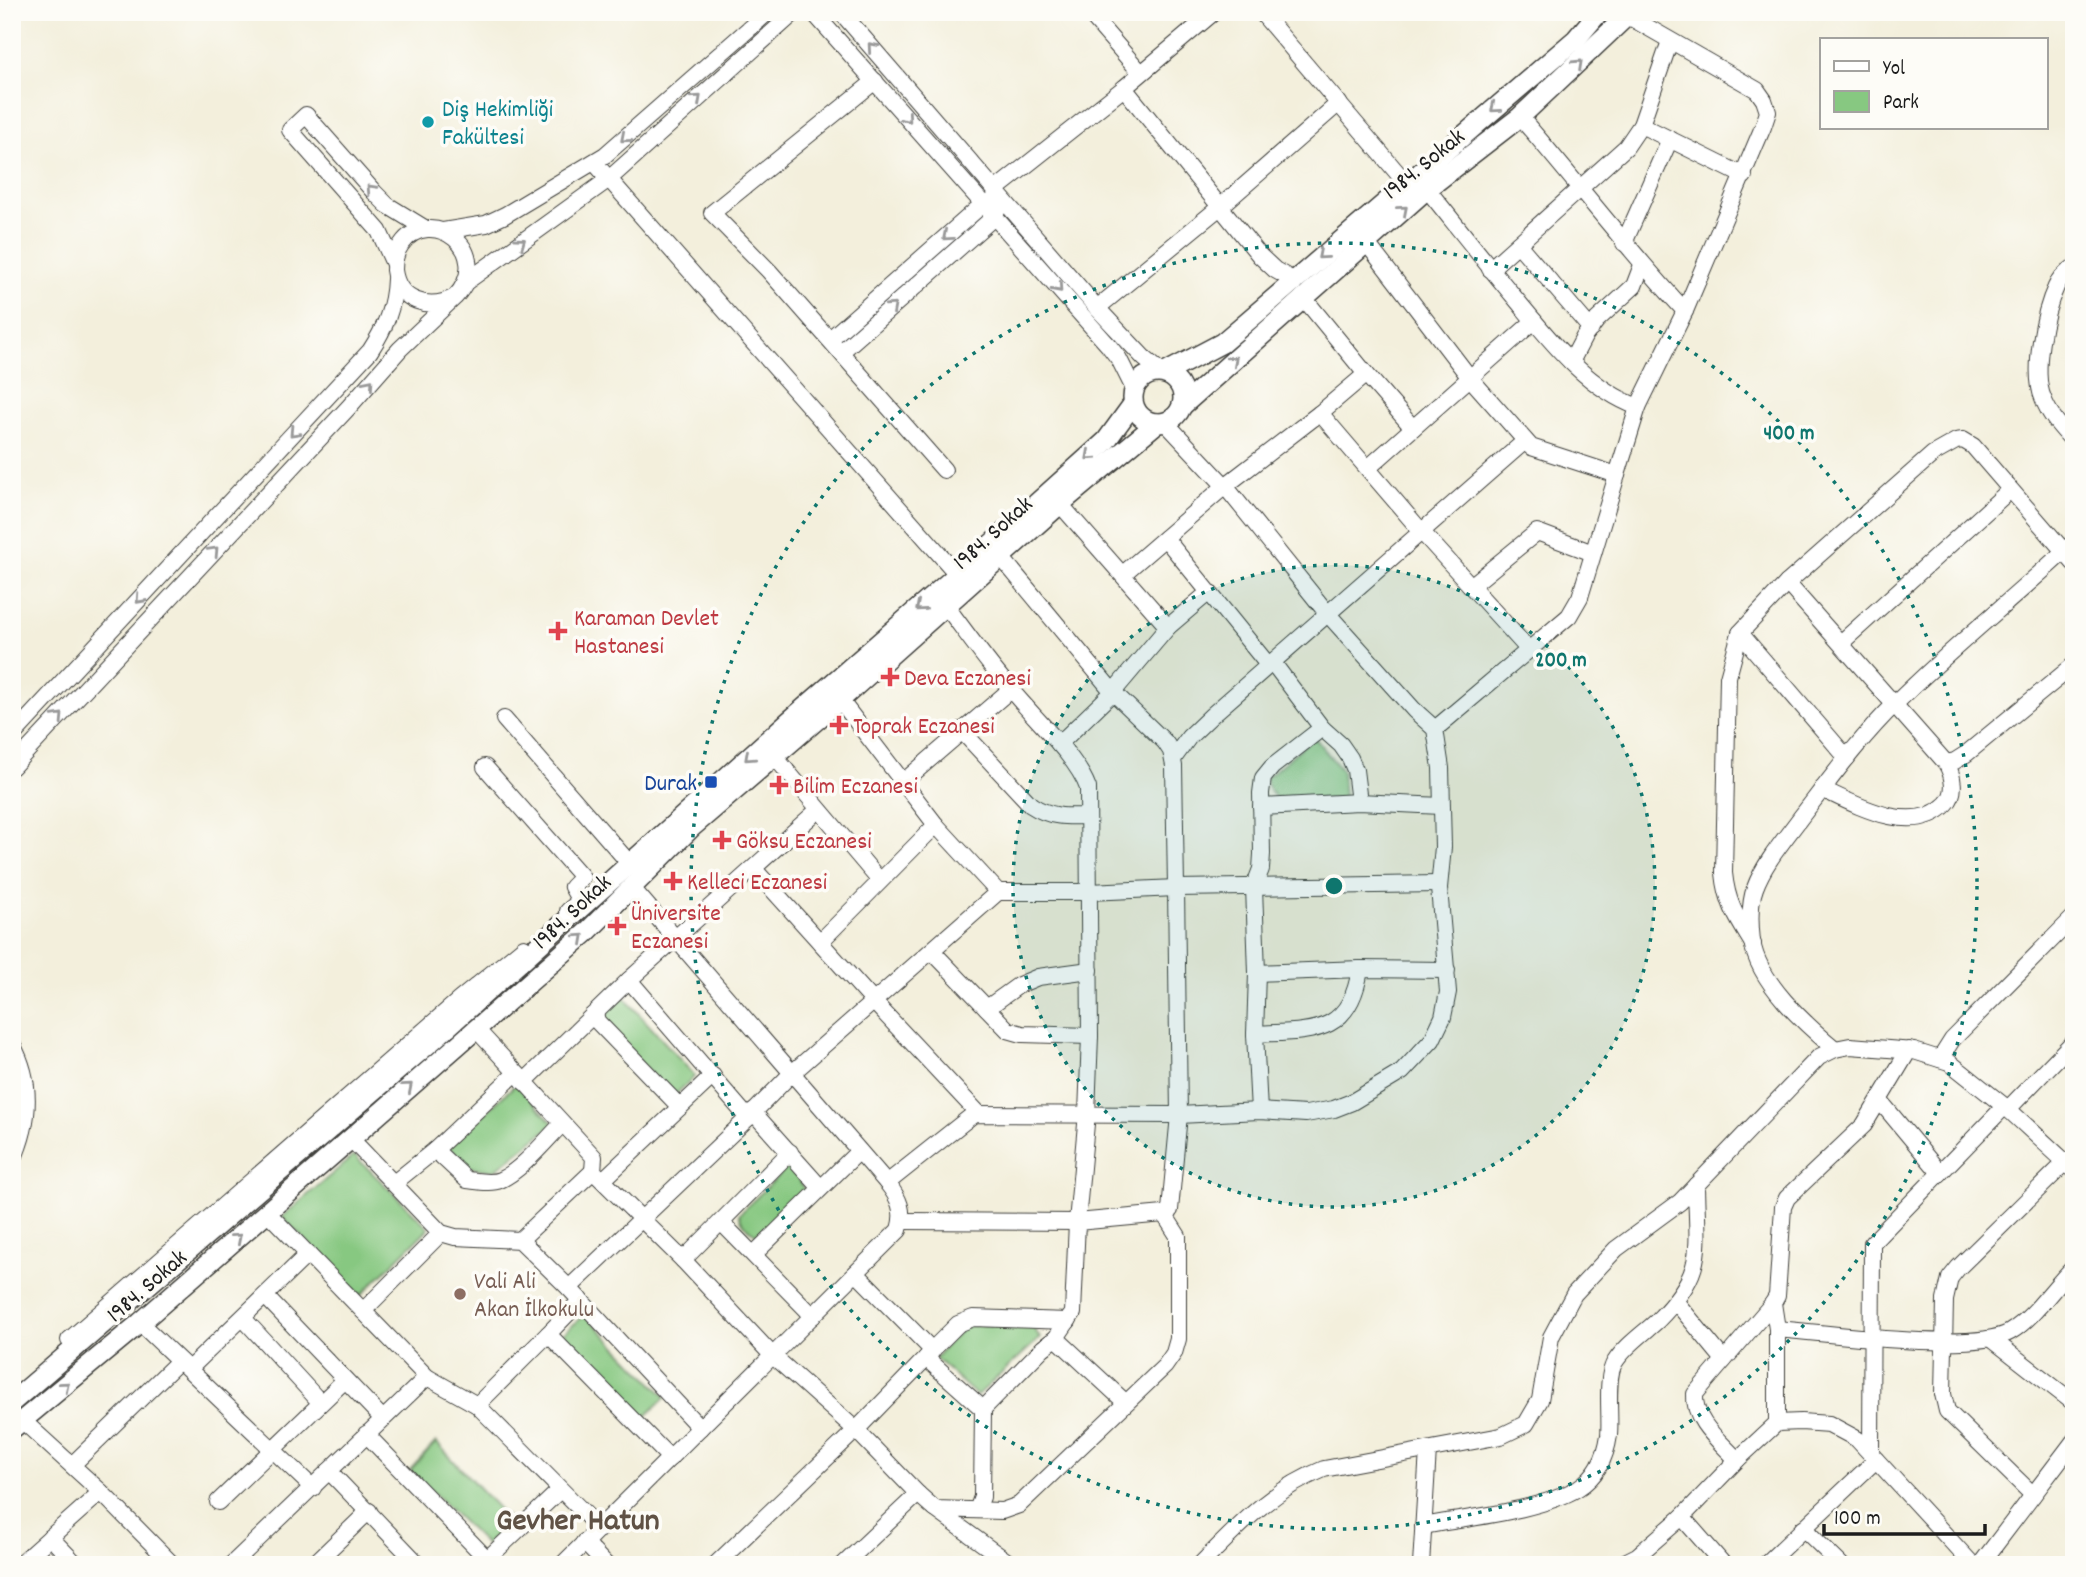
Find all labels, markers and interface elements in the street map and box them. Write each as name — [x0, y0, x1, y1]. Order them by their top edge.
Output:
legend — [1820, 38, 2048, 130]
one-way arrow — [867, 42, 880, 55]
text: Yol — [1883, 55, 1905, 85]
one-way arrow — [1570, 60, 1583, 72]
text: Park — [1883, 89, 1919, 119]
place label: Diş Hekimliği Fakültesi — [442, 94, 553, 156]
one-way arrow — [689, 95, 702, 107]
one-way arrow — [1490, 99, 1503, 112]
one-way arrow — [899, 110, 911, 123]
marker: Diş Hekimliği Fakültesi — [420, 114, 436, 130]
street label: 1984. Sokak — [1376, 121, 1473, 209]
one-way arrow — [620, 130, 633, 142]
one-way arrow — [367, 184, 380, 197]
one-way arrow — [1395, 206, 1408, 218]
one-way arrow — [942, 227, 955, 240]
one-way arrow — [513, 238, 526, 250]
one-way arrow — [1317, 247, 1330, 259]
one-way arrow — [1050, 280, 1062, 293]
one-way arrow — [884, 303, 897, 315]
one-way arrow — [1225, 356, 1238, 369]
one-way arrow — [361, 380, 373, 393]
text: 400 m — [1764, 420, 1814, 450]
one-way arrow — [290, 424, 303, 437]
one-way arrow — [1085, 448, 1098, 460]
street label: 1984. Sokak — [946, 489, 1042, 579]
one-way arrow — [206, 546, 219, 559]
one-way arrow — [136, 591, 148, 604]
one-way arrow — [915, 599, 928, 611]
place label: Karaman Devlet Hastanesi — [574, 603, 719, 665]
marker: Karaman Devlet Hastanesi — [548, 621, 568, 641]
text: 200 m — [1535, 647, 1587, 677]
place label: Deva Eczanesi — [904, 663, 1031, 697]
marker: Deva Eczanesi — [882, 669, 898, 685]
place label: Toprak Eczanesi — [853, 711, 995, 745]
one-way arrow — [50, 712, 63, 725]
marker: Toprak Eczanesi — [831, 717, 847, 733]
one-way arrow — [744, 749, 757, 762]
place label: Durak — [644, 768, 697, 802]
place label: Bilim Eczanesi — [793, 771, 918, 805]
marker: Durak — [703, 774, 719, 790]
marker: Bilim Eczanesi — [771, 777, 787, 793]
place label: Göksu Eczanesi — [736, 826, 872, 860]
marker: Göksu Eczanesi — [714, 832, 730, 848]
place label: Kelleci Eczanesi — [687, 867, 827, 901]
street label: 1984. Sokak — [526, 868, 620, 959]
marker: Kelleci Eczanesi — [665, 873, 681, 889]
centre of rings — [1322, 874, 1346, 898]
place label: Üniversite Eczanesi — [631, 898, 721, 960]
marker: Üniversite Eczanesi — [609, 918, 625, 934]
one-way arrow — [572, 934, 585, 946]
one-way arrow — [400, 1083, 413, 1095]
one-way arrow — [229, 1234, 242, 1246]
street label: 1984. Sokak — [100, 1242, 196, 1332]
place label: Vali Ali Akan İlkokulu — [474, 1266, 594, 1328]
marker: Vali Ali Akan İlkokulu — [452, 1286, 468, 1302]
one-way arrow — [57, 1381, 69, 1394]
scale bar — [1824, 1493, 1984, 1537]
district label: Gevher Hatun — [496, 1500, 660, 1546]
text: 100 m — [1834, 1505, 1881, 1535]

